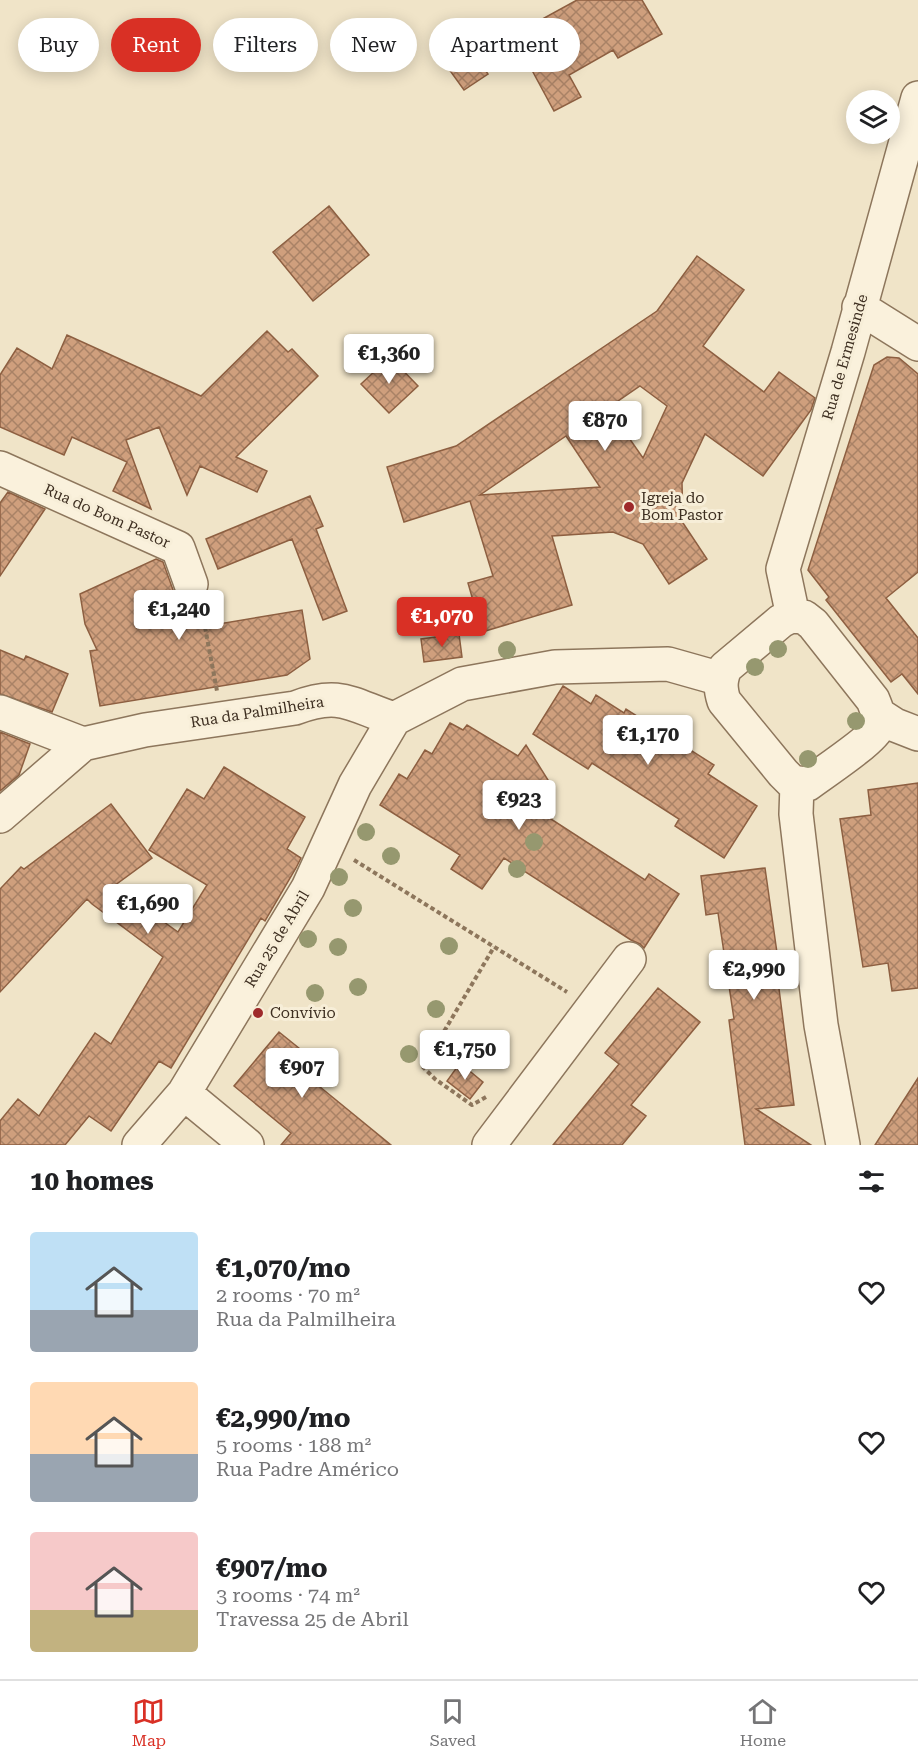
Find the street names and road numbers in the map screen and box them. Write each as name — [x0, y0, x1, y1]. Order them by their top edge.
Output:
street label: Rua de Ermesinde — [818, 292, 872, 422]
street label: Rua do Bom Pastor — [41, 480, 173, 552]
street label: Rua da Palmilheira — [189, 693, 325, 731]
street label: Rua 25 de Abril — [241, 887, 313, 991]

